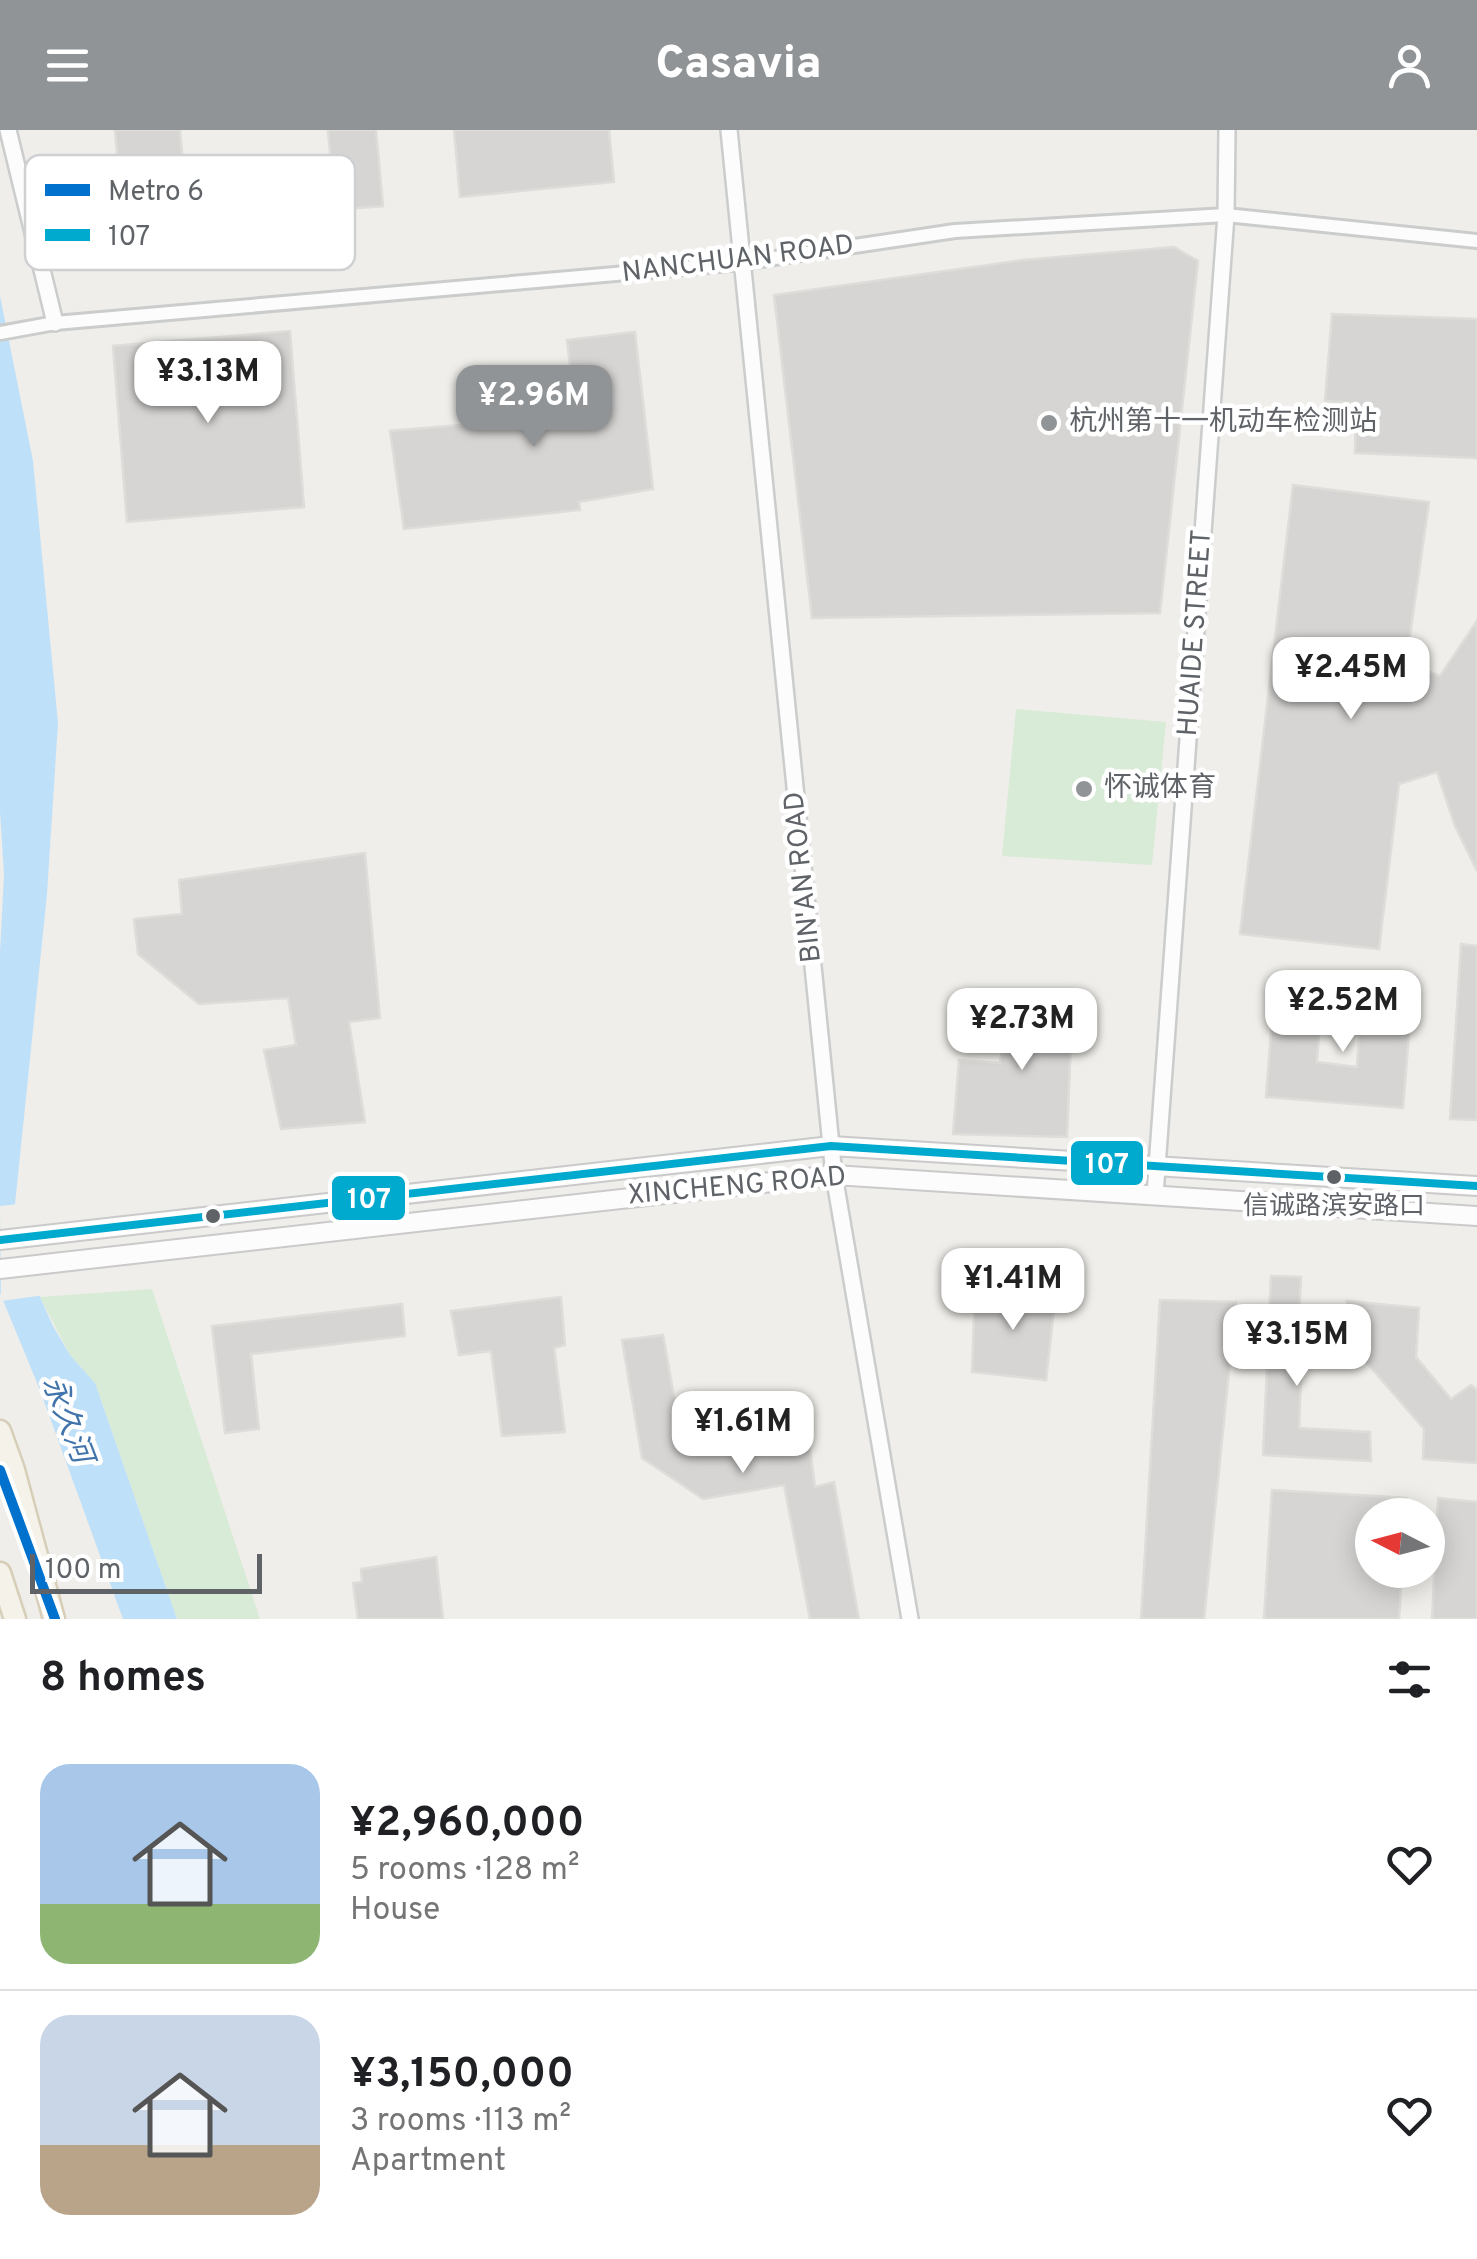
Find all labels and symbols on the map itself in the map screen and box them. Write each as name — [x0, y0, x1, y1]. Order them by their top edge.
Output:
legend — [25, 155, 355, 270]
text: Metro 6 — [108, 175, 204, 211]
text: 107 — [108, 220, 150, 256]
street label: NANCHUAN ROAD — [620, 228, 856, 292]
pin: ¥3.13M — [127, 341, 289, 426]
pin: ¥2.96M — [453, 365, 615, 450]
place label: 杭州第十一机动车检测站 — [1069, 405, 1377, 441]
marker: 杭州第十一机动车检测站 — [1038, 412, 1060, 434]
street label: HUAIDE STREET — [1171, 528, 1221, 738]
pin: ¥2.45M — [1270, 637, 1432, 722]
place label: 怀诚体育 — [1104, 771, 1216, 807]
marker: 怀诚体育 — [1073, 778, 1095, 800]
street label: BIN'AN ROAD — [777, 790, 831, 964]
pin: ¥2.52M — [1262, 970, 1424, 1055]
pin: ¥2.73M — [941, 988, 1103, 1073]
line badge: 107 — [1069, 1139, 1145, 1187]
text: 107 — [1085, 1148, 1129, 1184]
street label: XINCHENG ROAD — [626, 1160, 848, 1214]
marker: 信诚路滨安路口 — [1324, 1167, 1344, 1187]
line badge: 107 — [330, 1174, 407, 1222]
text: 107 — [347, 1183, 391, 1219]
place label: 信诚路滨安路口 — [1243, 1191, 1425, 1224]
unlabelled marker — [203, 1206, 223, 1226]
pin: ¥1.41M — [932, 1248, 1094, 1333]
pin: ¥3.15M — [1216, 1304, 1378, 1389]
water label: 永久河 — [33, 1371, 101, 1473]
pin: ¥1.61M — [662, 1391, 824, 1476]
north arrow — [1355, 1498, 1445, 1588]
scale bar — [30, 1549, 262, 1594]

